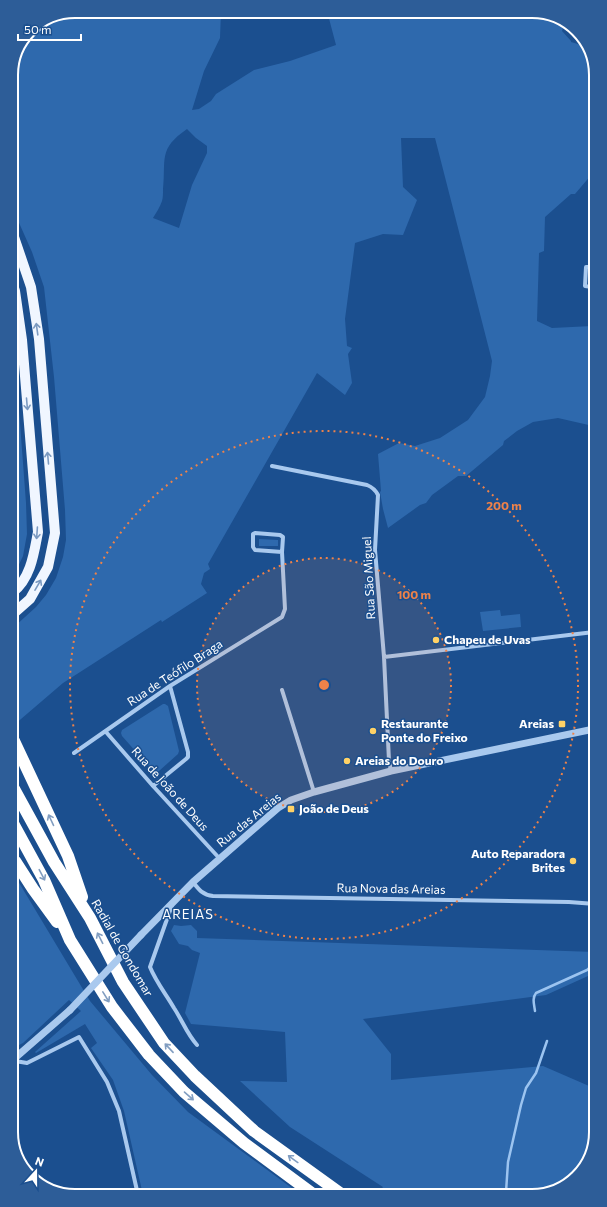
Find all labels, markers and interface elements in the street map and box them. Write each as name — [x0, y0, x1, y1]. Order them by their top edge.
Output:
scale bar — [18, 16, 81, 42]
text: 50 m — [24, 22, 52, 36]
one-way arrow — [33, 323, 41, 336]
one-way arrow — [24, 397, 31, 410]
one-way arrow — [45, 452, 52, 465]
text: 200 m — [486, 498, 522, 512]
one-way arrow — [33, 526, 40, 539]
street label: Rua São Miguel — [359, 536, 377, 620]
one-way arrow — [35, 579, 43, 591]
text: 100 m — [397, 587, 431, 601]
place label: Chapeu de Uvas — [444, 632, 531, 646]
marker: Chapeu de Uvas — [431, 635, 441, 645]
street label: Rua de Teófilo Braga — [124, 636, 225, 708]
centre of rings — [317, 678, 331, 692]
place label: Restaurante Ponte do Freixo — [381, 716, 468, 744]
place label: Areias — [519, 716, 554, 730]
marker: Areias — [557, 719, 567, 729]
marker: Restaurante Ponte do Freixo — [368, 726, 378, 736]
street label: Rua de João de Deus — [129, 743, 212, 834]
place label: Areias do Douro — [355, 753, 444, 767]
marker: Areias do Douro — [342, 756, 352, 766]
street label: Rua das Areias — [214, 789, 283, 849]
place label: João de Deus — [299, 801, 369, 816]
marker: João de Deus — [286, 804, 296, 814]
one-way arrow — [47, 815, 54, 827]
place label: Auto Reparadora Brites — [471, 846, 565, 874]
marker: Auto Reparadora Brites — [568, 856, 578, 866]
one-way arrow — [38, 869, 46, 881]
street label: Rua Nova das Areias — [336, 880, 446, 896]
street label: Radial de Gondomar — [89, 896, 157, 999]
district label: AREIAS — [162, 906, 214, 922]
one-way arrow — [96, 932, 103, 944]
one-way arrow — [102, 991, 110, 1003]
one-way arrow — [164, 1043, 174, 1053]
one-way arrow — [184, 1092, 194, 1101]
north arrow — [16, 1151, 56, 1191]
text: N — [34, 1154, 46, 1169]
one-way arrow — [288, 1155, 299, 1164]

